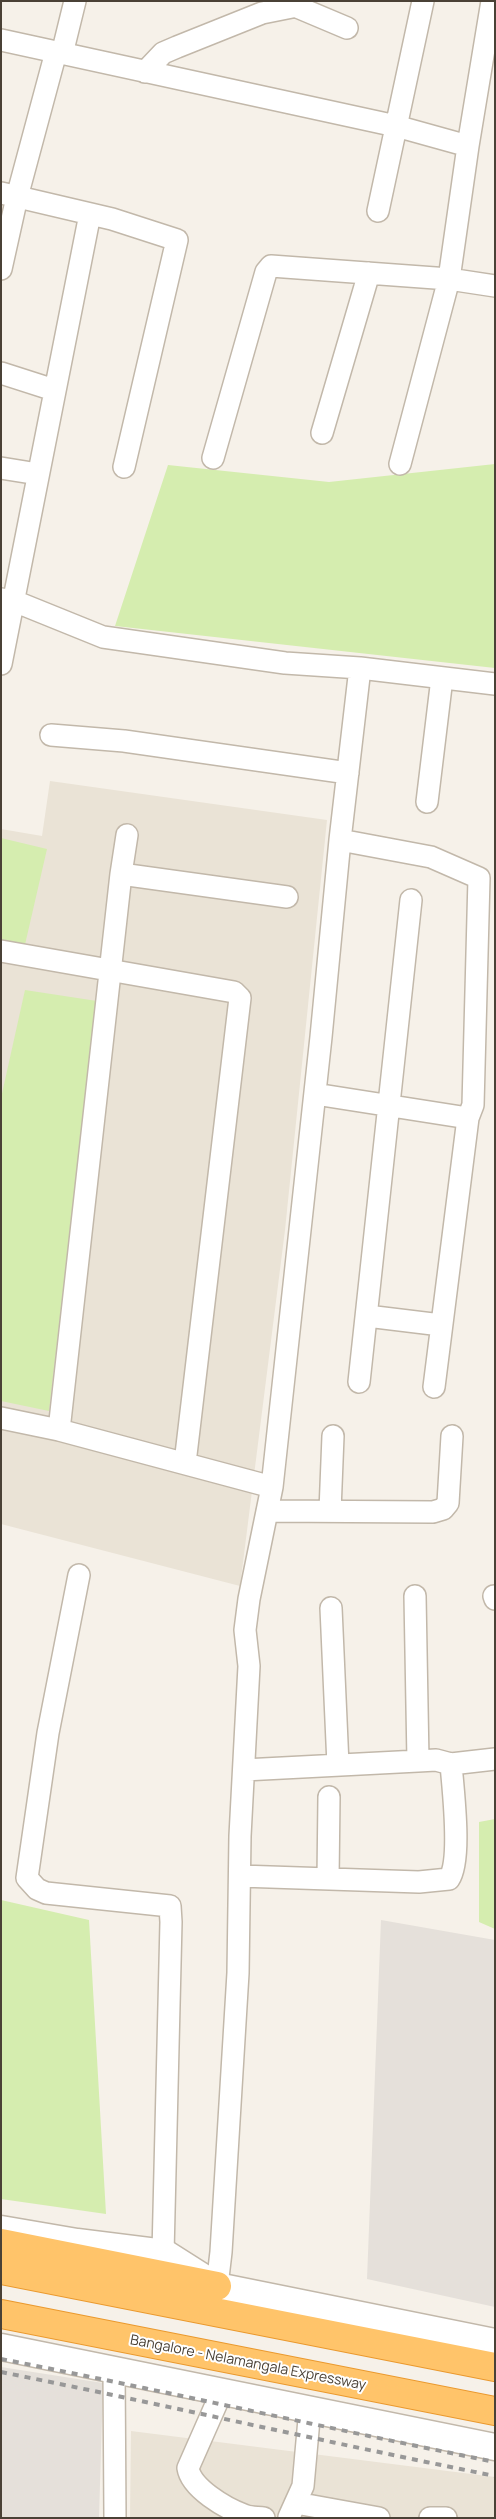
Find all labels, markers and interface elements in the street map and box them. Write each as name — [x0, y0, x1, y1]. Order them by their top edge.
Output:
street label: Bangalore - Nelamangala Expressway — [129, 2332, 367, 2394]

